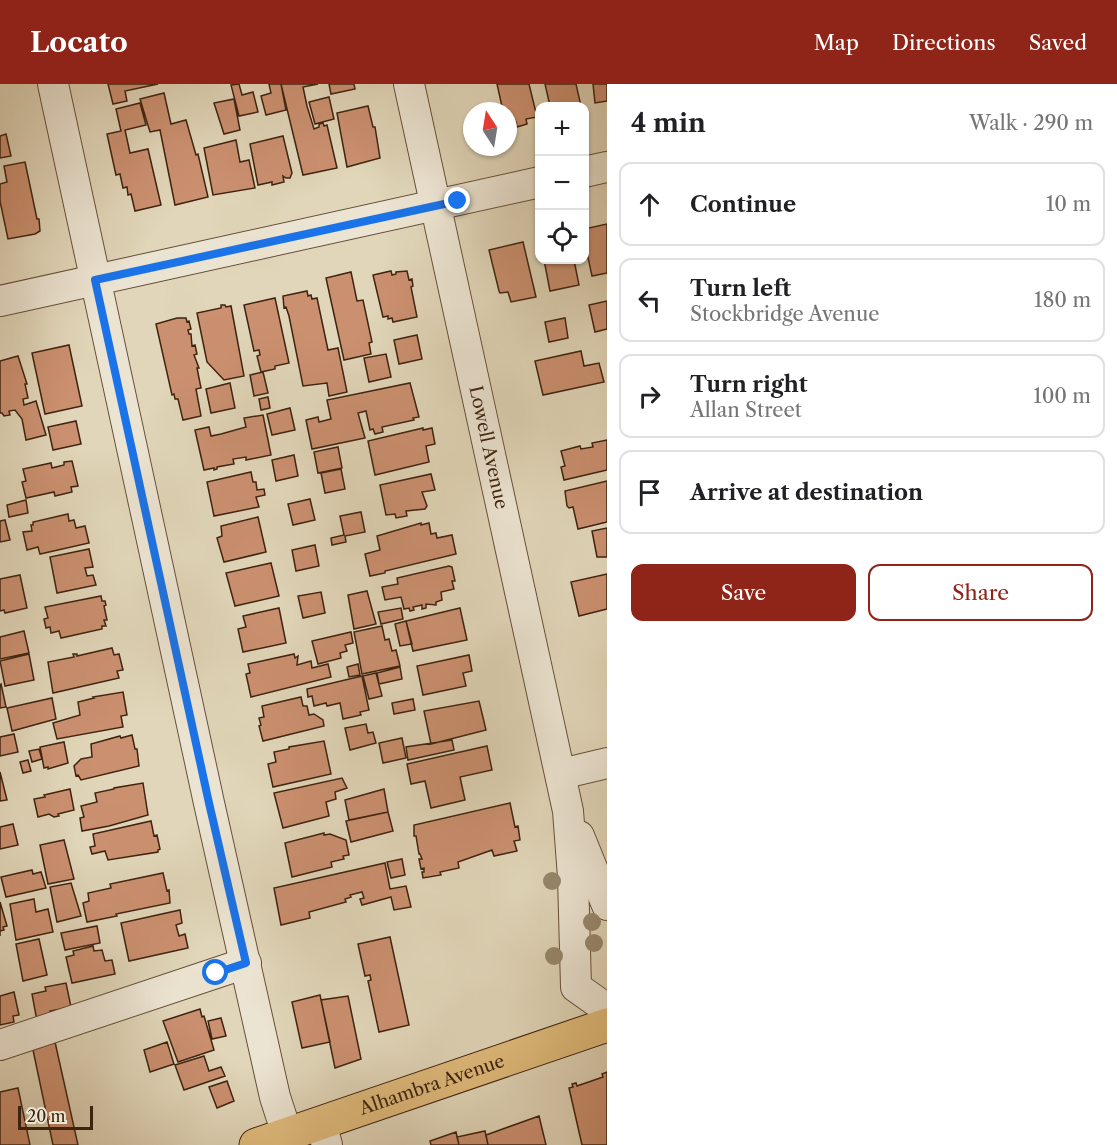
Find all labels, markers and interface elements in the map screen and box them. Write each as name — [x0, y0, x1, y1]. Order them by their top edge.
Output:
text: Locato — [30, 25, 128, 59]
text: Map — [814, 30, 859, 55]
text: Directions — [892, 30, 996, 55]
text: Saved — [1029, 30, 1087, 55]
north arrow — [463, 102, 517, 156]
map controls — [535, 102, 589, 264]
button: + — [535, 102, 589, 156]
text: 4 min — [631, 107, 706, 139]
text: Walk · 290 m — [969, 111, 1093, 135]
button: − — [535, 156, 589, 210]
route end — [444, 187, 470, 213]
icon: ahead — [633, 188, 666, 221]
text: Continue — [690, 191, 796, 218]
text: 10 m — [1046, 192, 1091, 216]
button: locate — [535, 210, 589, 264]
text: Turn left — [690, 275, 791, 302]
icon: left — [633, 284, 666, 317]
text: 180 m — [1034, 288, 1091, 312]
text: Stockbridge Avenue — [690, 302, 879, 326]
text: Turn right — [690, 371, 808, 398]
icon: right — [633, 380, 666, 413]
street label: Lowell Avenue — [464, 384, 513, 511]
text: 100 m — [1033, 384, 1091, 408]
text: Allan Street — [690, 398, 802, 422]
icon: arrive — [633, 476, 666, 509]
text: Arrive at destination — [690, 479, 923, 506]
button: Save — [631, 564, 856, 621]
button: Share — [868, 564, 1093, 621]
route start — [202, 959, 228, 985]
street label: Alhambra Avenue — [356, 1050, 507, 1120]
scale bar — [18, 1103, 93, 1130]
text: 20 m — [27, 1106, 66, 1126]

